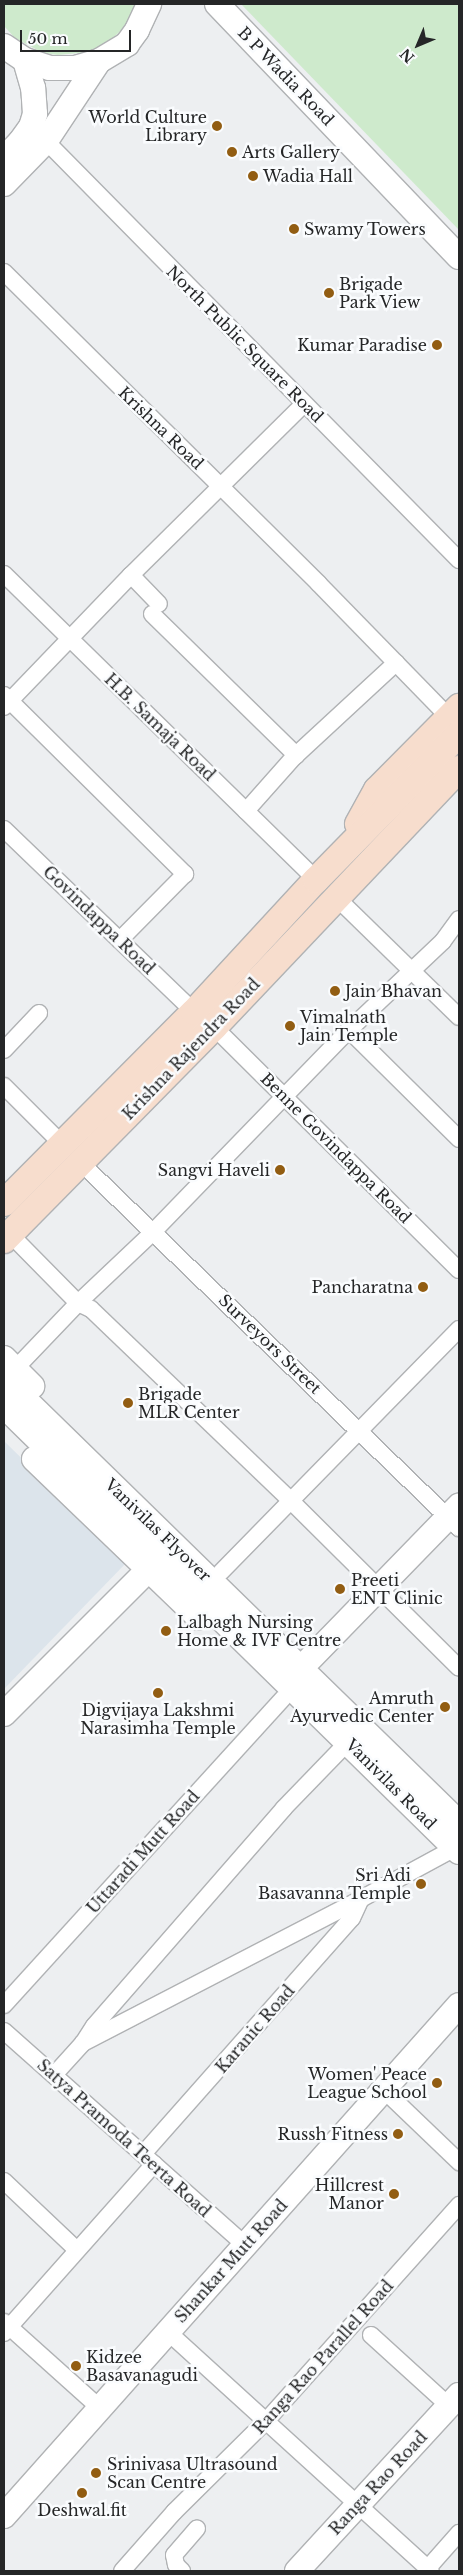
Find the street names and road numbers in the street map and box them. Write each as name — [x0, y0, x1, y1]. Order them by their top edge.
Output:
street label: B P Wadia Road — [234, 22, 338, 130]
street label: North Public Square Road — [163, 262, 327, 426]
street label: Krishna Road — [114, 383, 208, 473]
street label: H.B. Samaja Road — [101, 669, 219, 785]
street label: Govindappa Road — [39, 862, 159, 978]
street label: Krishna Rajendra Road — [118, 974, 264, 1124]
street label: Benne Govindappa Road — [257, 1069, 415, 1227]
street label: Surveyors Street — [215, 1290, 325, 1398]
street label: Vanivilas Flyover — [101, 1475, 215, 1585]
street label: Vanivilas Road — [342, 1735, 440, 1833]
street label: Uttaradi Mutt Road — [83, 1787, 203, 1917]
street label: Karanic Road — [212, 1981, 298, 2077]
street label: Satya Pramoda Teerta Road — [33, 2055, 215, 2221]
street label: Shankar Mutt Road — [171, 2195, 291, 2327]
street label: Ranga Rao Parallel Road — [249, 2276, 397, 2438]
street label: Ranga Rao Road — [325, 2427, 431, 2539]

